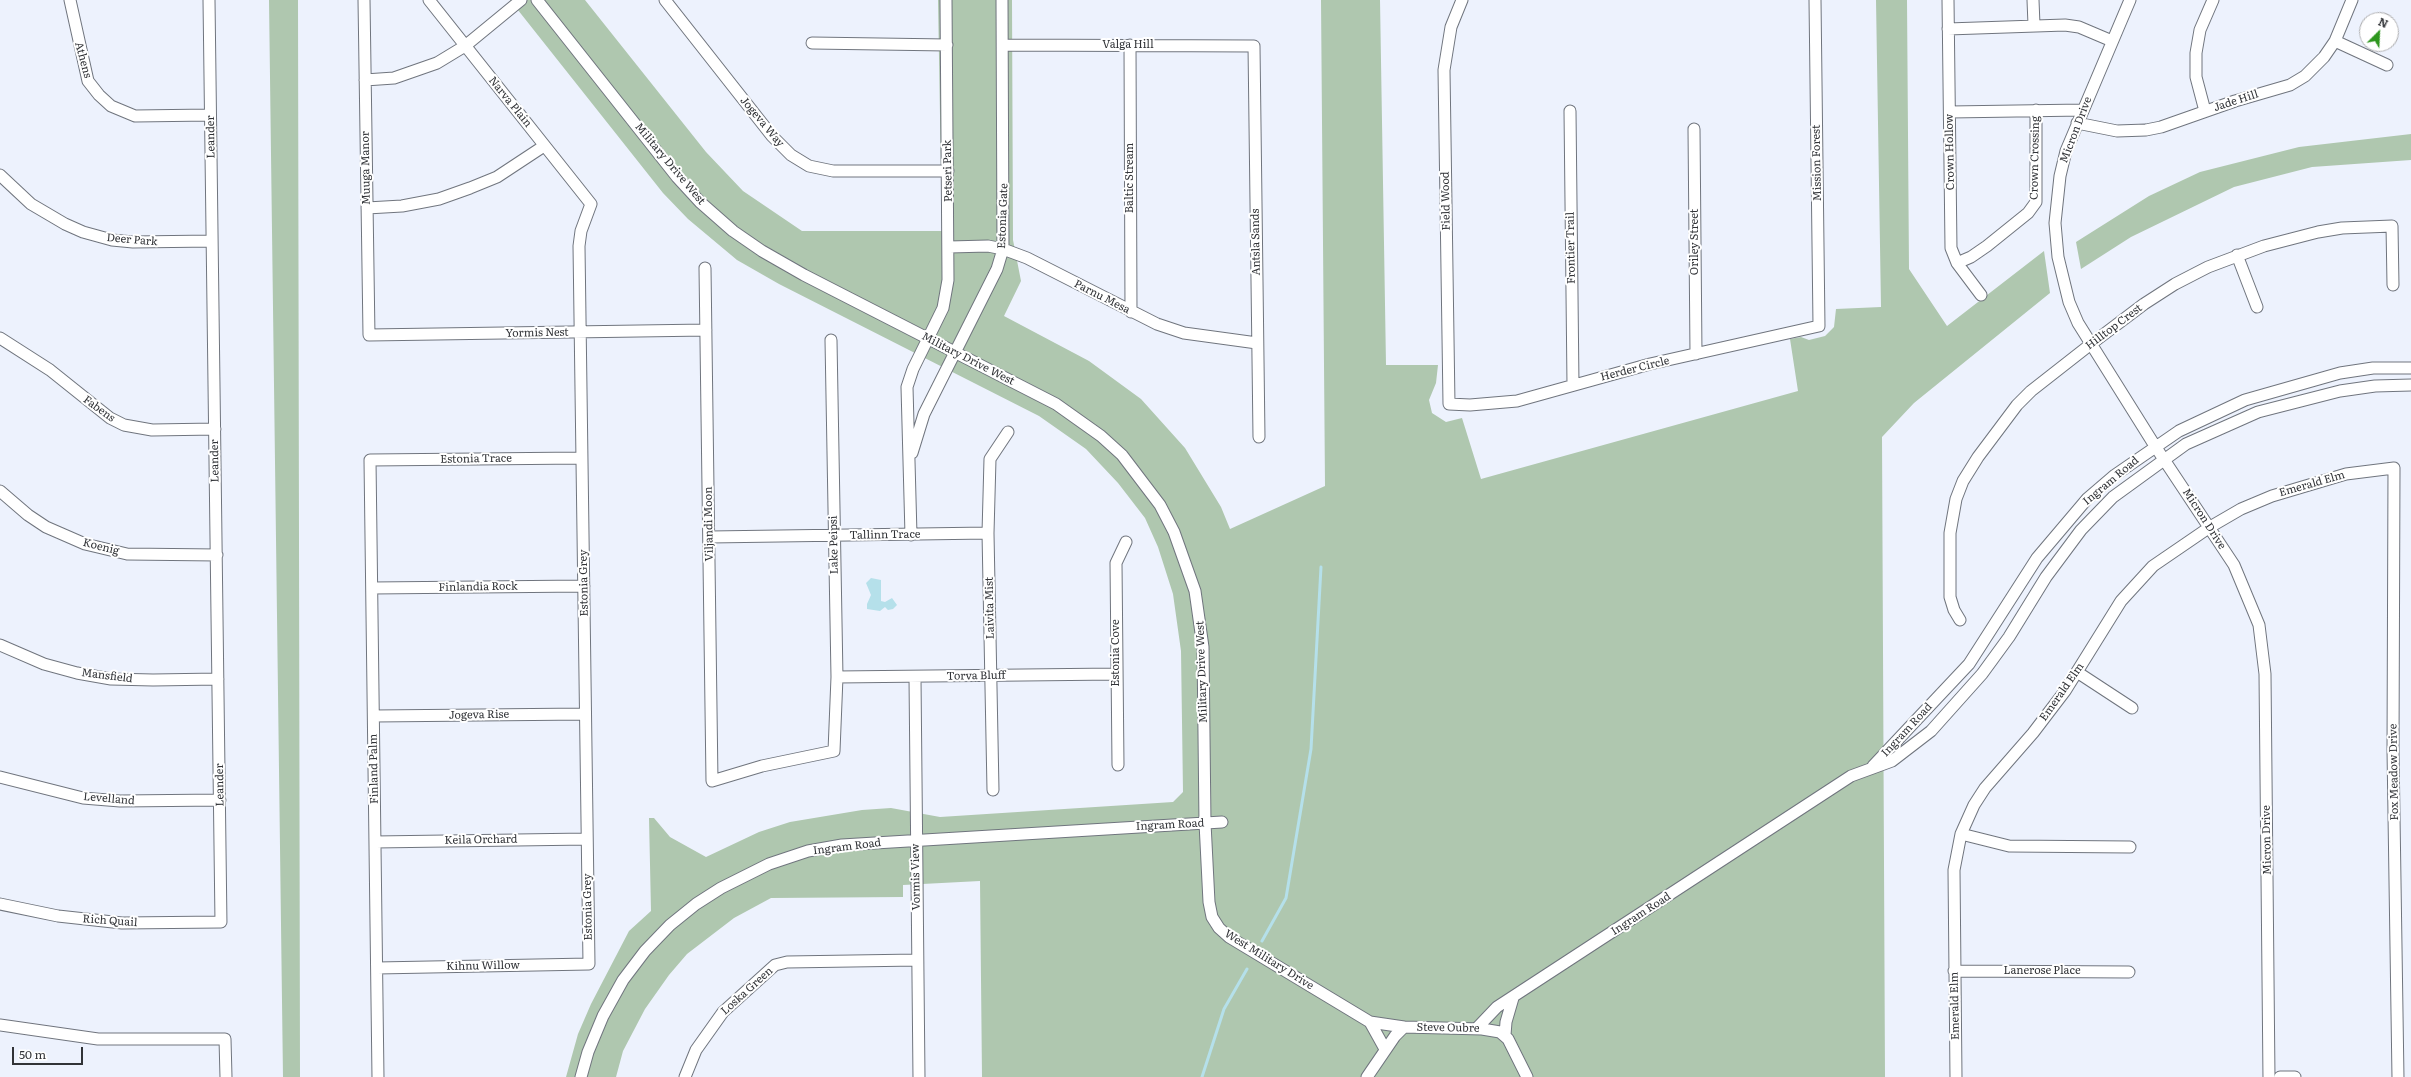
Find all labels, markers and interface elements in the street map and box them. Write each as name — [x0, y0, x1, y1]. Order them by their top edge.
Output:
north arrow — [2359, 12, 2399, 52]
text: N — [2376, 13, 2391, 31]
street label: Valga Hill — [1102, 38, 1154, 52]
street label: Athens — [72, 40, 94, 80]
street label: Narva Plain — [486, 74, 534, 130]
street label: Jade Hill — [2212, 88, 2260, 114]
street label: Jogeva Way — [737, 94, 787, 150]
street label: Micron Drive — [2057, 95, 2095, 165]
street label: Crown Hollow — [1943, 114, 1957, 190]
street label: Leander — [204, 115, 218, 159]
street label: Crown Crossing — [2028, 116, 2042, 200]
street label: Military Drive West — [632, 121, 708, 207]
street label: Mission Forest — [1810, 125, 1824, 201]
street label: Muuga Manor — [359, 131, 373, 205]
street label: Petseri Park — [941, 140, 955, 202]
street label: Baltic Stream — [1123, 143, 1137, 213]
street label: Field Wood — [1439, 171, 1453, 231]
street label: Estonia Gate — [995, 183, 1011, 249]
street label: Antsla Sands — [1249, 208, 1263, 276]
street label: Oriley Street — [1688, 209, 1702, 275]
street label: Frontier Trail — [1564, 212, 1578, 284]
street label: Deer Park — [106, 231, 158, 249]
street label: Parnu Mesa — [1072, 277, 1132, 317]
street label: Hilltop Crest — [2083, 301, 2145, 353]
street label: Yormis Nest — [505, 326, 569, 340]
street label: Military Drive West — [919, 330, 1017, 388]
street label: Herder Circle — [1599, 354, 1671, 384]
street label: Fabens — [80, 393, 118, 425]
street label: Leander — [208, 439, 222, 483]
street label: Estonia Trace — [440, 452, 512, 466]
street label: Ingram Road — [2081, 454, 2141, 508]
street label: Emerald Elm — [2277, 468, 2347, 500]
street label: Micron Drive — [2179, 486, 2229, 552]
street label: Viljandi Moon — [702, 487, 716, 561]
street label: Lake Peipsi — [827, 516, 841, 574]
street label: Tallinn Trace — [849, 528, 921, 542]
street label: Koenig — [81, 536, 121, 558]
street label: Estonia Grey — [577, 549, 591, 617]
street label: Laivita Mist — [983, 577, 997, 639]
street label: Finlandia Rock — [438, 580, 518, 594]
street label: Estonia Cove — [1109, 619, 1123, 687]
street label: Military Drive West — [1194, 621, 1210, 723]
street label: Emerald Elm — [2037, 660, 2087, 724]
street label: Mansfield — [81, 666, 133, 686]
street label: Torva Bluff — [946, 669, 1006, 683]
street label: Ingram Road — [1879, 700, 1935, 760]
street label: Jogeva Rise — [449, 708, 509, 722]
street label: Fox Meadow Drive — [2387, 723, 2401, 821]
street label: Finland Palm — [367, 734, 381, 804]
street label: Leander — [213, 763, 227, 807]
street label: Levelland — [83, 790, 135, 808]
street label: Micron Drive — [2260, 805, 2274, 875]
street label: Ingram Road — [1135, 817, 1205, 833]
street label: Keila Orchard — [444, 833, 518, 847]
street label: Ingram Road — [812, 836, 882, 858]
street label: Vormis View — [909, 844, 923, 910]
street label: Estonia Grey — [581, 873, 595, 941]
street label: Ingram Road — [1609, 890, 1673, 938]
street label: Rich Quail — [82, 912, 138, 930]
street label: West Military Drive — [1222, 927, 1316, 993]
street label: Kihnu Willow — [446, 959, 520, 973]
street label: Loska Green — [718, 964, 776, 1018]
street label: Lanerose Place — [2003, 964, 2081, 978]
street label: Emerald Elm — [1948, 972, 1962, 1040]
street label: Steve Oubre — [1416, 1021, 1480, 1035]
scale bar — [14, 1039, 85, 1065]
text: 50 m — [19, 1045, 46, 1063]

